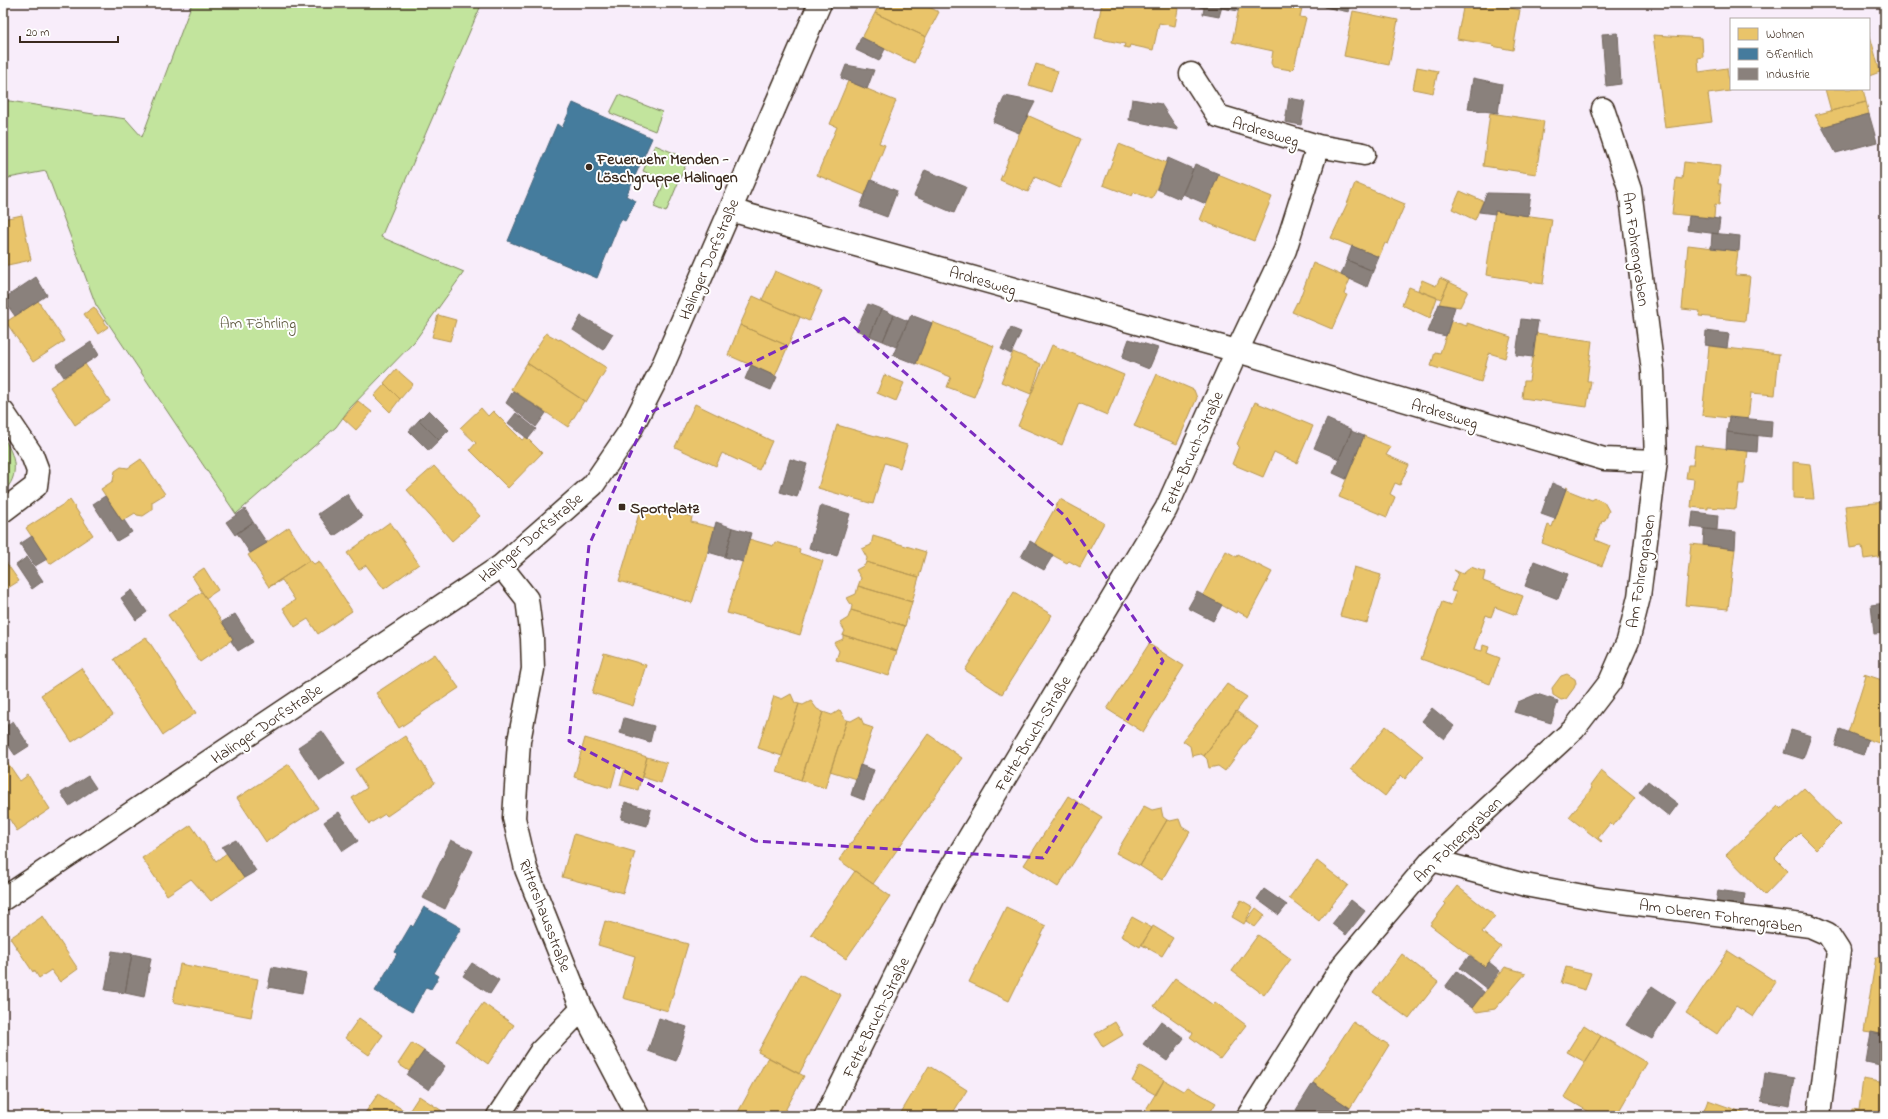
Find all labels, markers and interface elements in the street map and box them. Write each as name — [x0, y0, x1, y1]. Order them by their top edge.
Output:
scale bar — [20, 18, 118, 44]
legend — [1730, 18, 1870, 90]
text: 20 m — [26, 24, 49, 42]
text: Wohnen — [1766, 26, 1804, 44]
text: Öffentlich — [1766, 46, 1813, 64]
text: Industrie — [1766, 66, 1810, 84]
street label: Ardresweg — [1229, 111, 1302, 154]
place label: Feuerwehr Menden - Löschgruppe Halingen — [596, 148, 738, 191]
marker: Feuerwehr Menden - Löschgruppe Halingen — [584, 162, 594, 172]
street label: Am Fohrengraben — [1615, 191, 1655, 308]
street label: Halinger Dorfstraße — [673, 195, 747, 324]
street label: Ardresweg — [946, 261, 1019, 303]
park label: Am Föhrling — [220, 312, 296, 336]
street label: Fette-Bruch-Straße — [1155, 387, 1231, 519]
street label: Ardresweg — [1408, 393, 1481, 436]
street label: Halinger Dorfstraße — [474, 487, 589, 589]
place label: Sportplatz — [630, 497, 701, 521]
marker: Sportplatz — [617, 502, 627, 512]
street label: Am Fohrengraben — [1621, 513, 1663, 630]
street label: Fette-Bruch-Straße — [989, 671, 1078, 798]
street label: Halinger Dorfstraße — [207, 678, 328, 771]
street label: Am Fohrengraben — [1409, 792, 1508, 889]
street label: Rittershausstraße — [512, 856, 577, 976]
street label: Am Oberen Fohrengraben — [1637, 894, 1804, 940]
street label: Fette-Bruch-Straße — [837, 953, 917, 1083]

